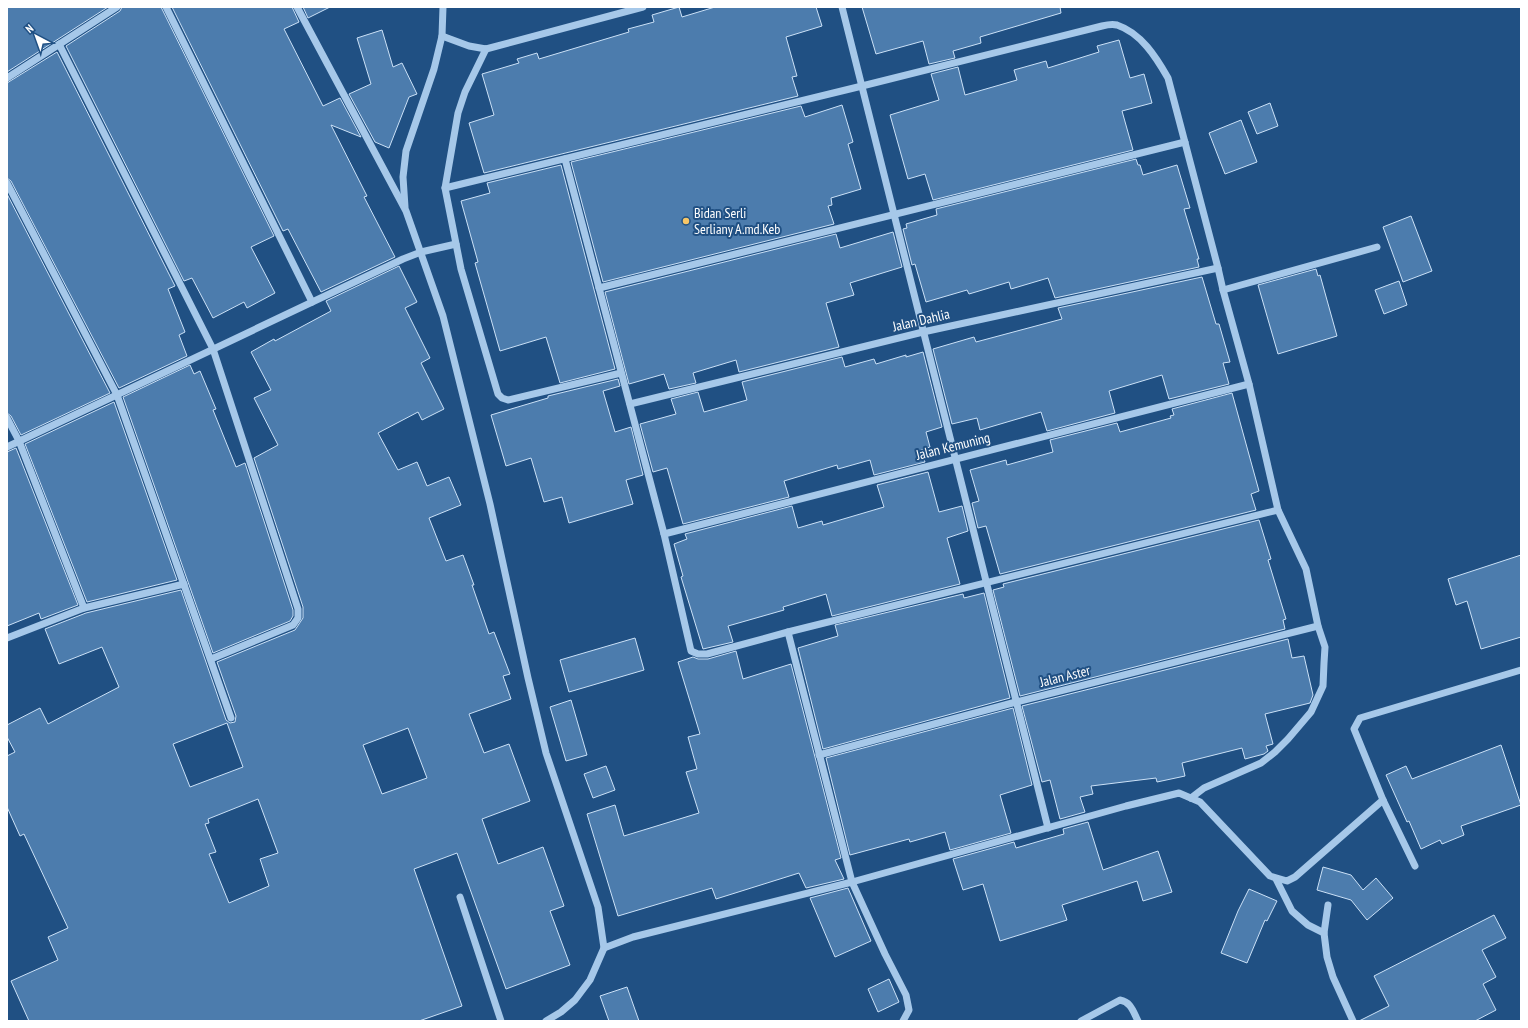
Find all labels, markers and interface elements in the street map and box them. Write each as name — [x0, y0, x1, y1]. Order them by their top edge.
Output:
north arrow — [16, 16, 56, 56]
text: N — [23, 21, 36, 36]
place label: Bidan Serli Serliany A.md.Keb — [694, 204, 780, 238]
marker: Bidan Serli Serliany A.md.Keb — [681, 216, 691, 226]
street label: Jalan Dahlia — [890, 305, 951, 336]
street label: Jalan Kemuning — [913, 428, 992, 464]
street label: Jalan Aster — [1037, 661, 1092, 691]

